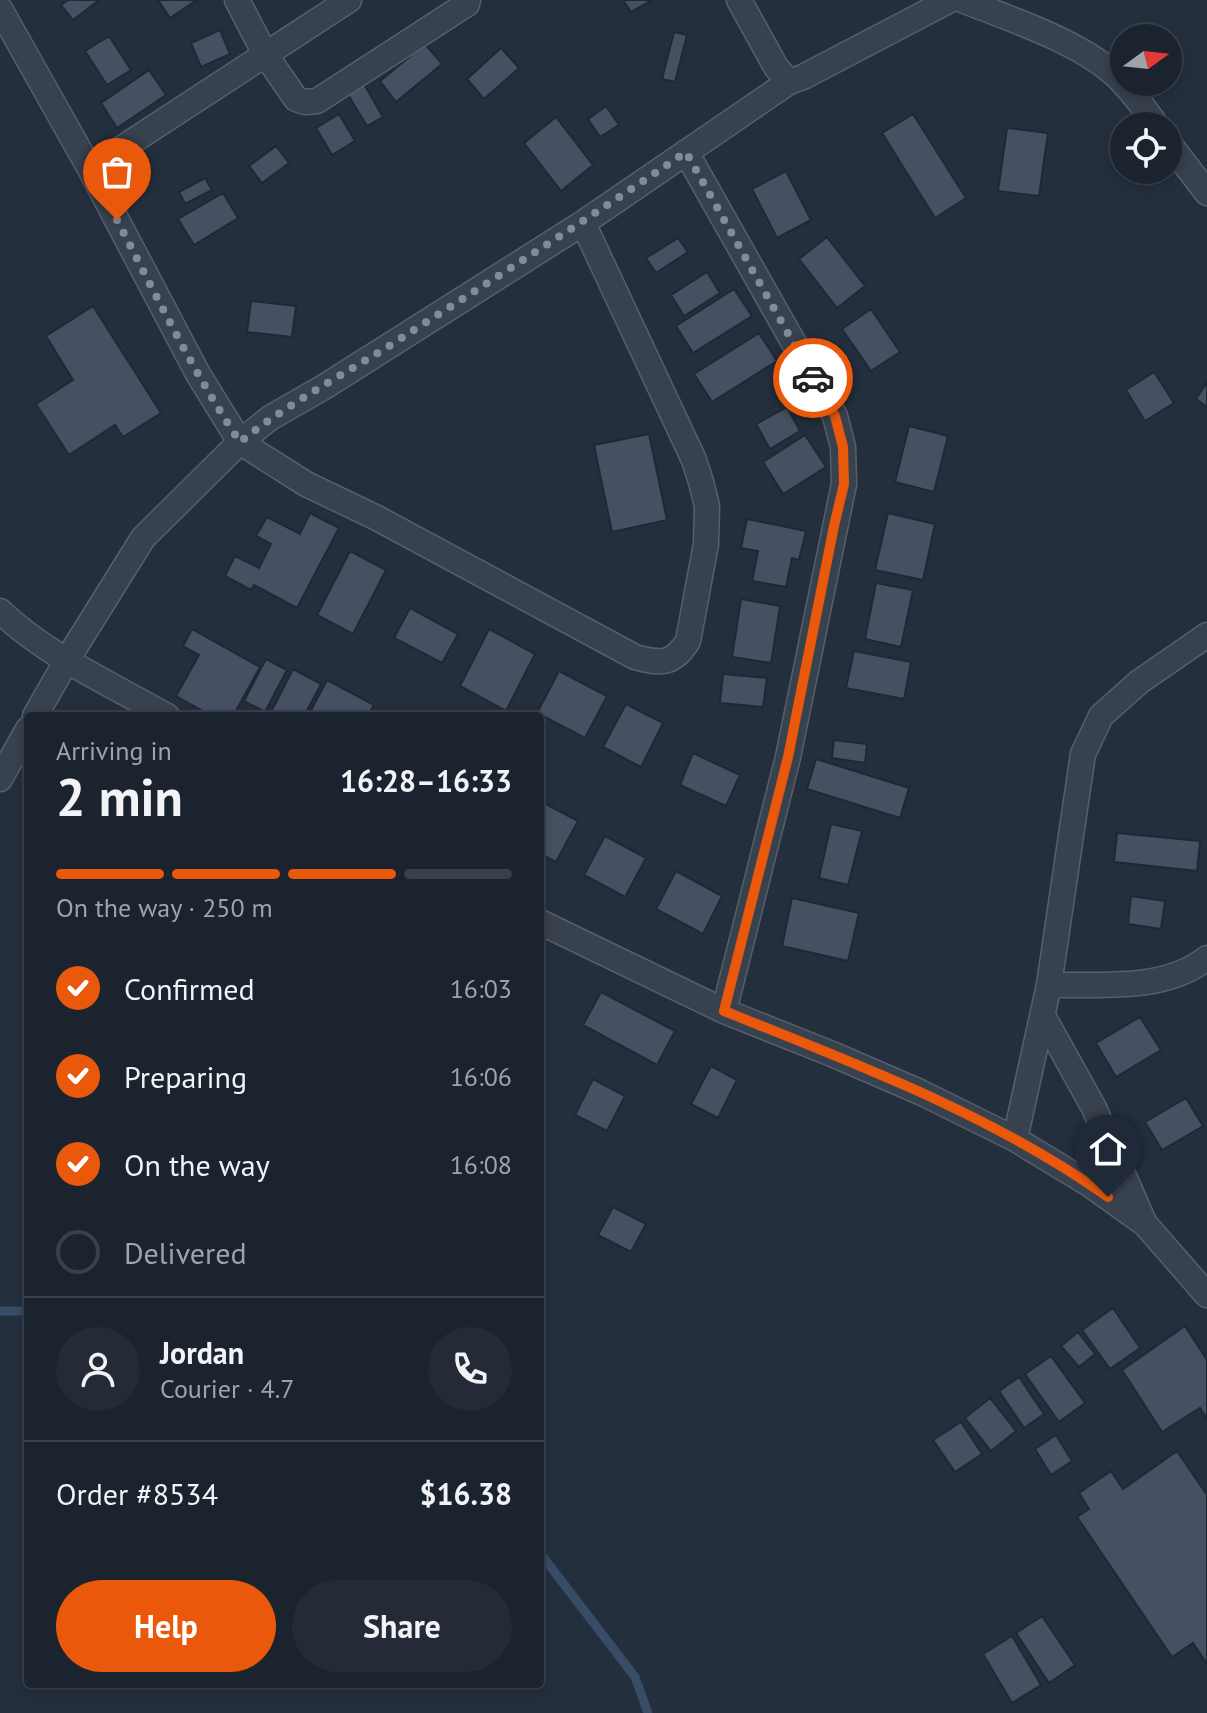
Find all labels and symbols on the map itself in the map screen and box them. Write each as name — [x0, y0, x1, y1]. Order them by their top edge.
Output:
north arrow — [1110, 24, 1182, 96]
pin — [83, 138, 151, 220]
courier — [773, 338, 853, 418]
pin — [1074, 1115, 1142, 1197]

